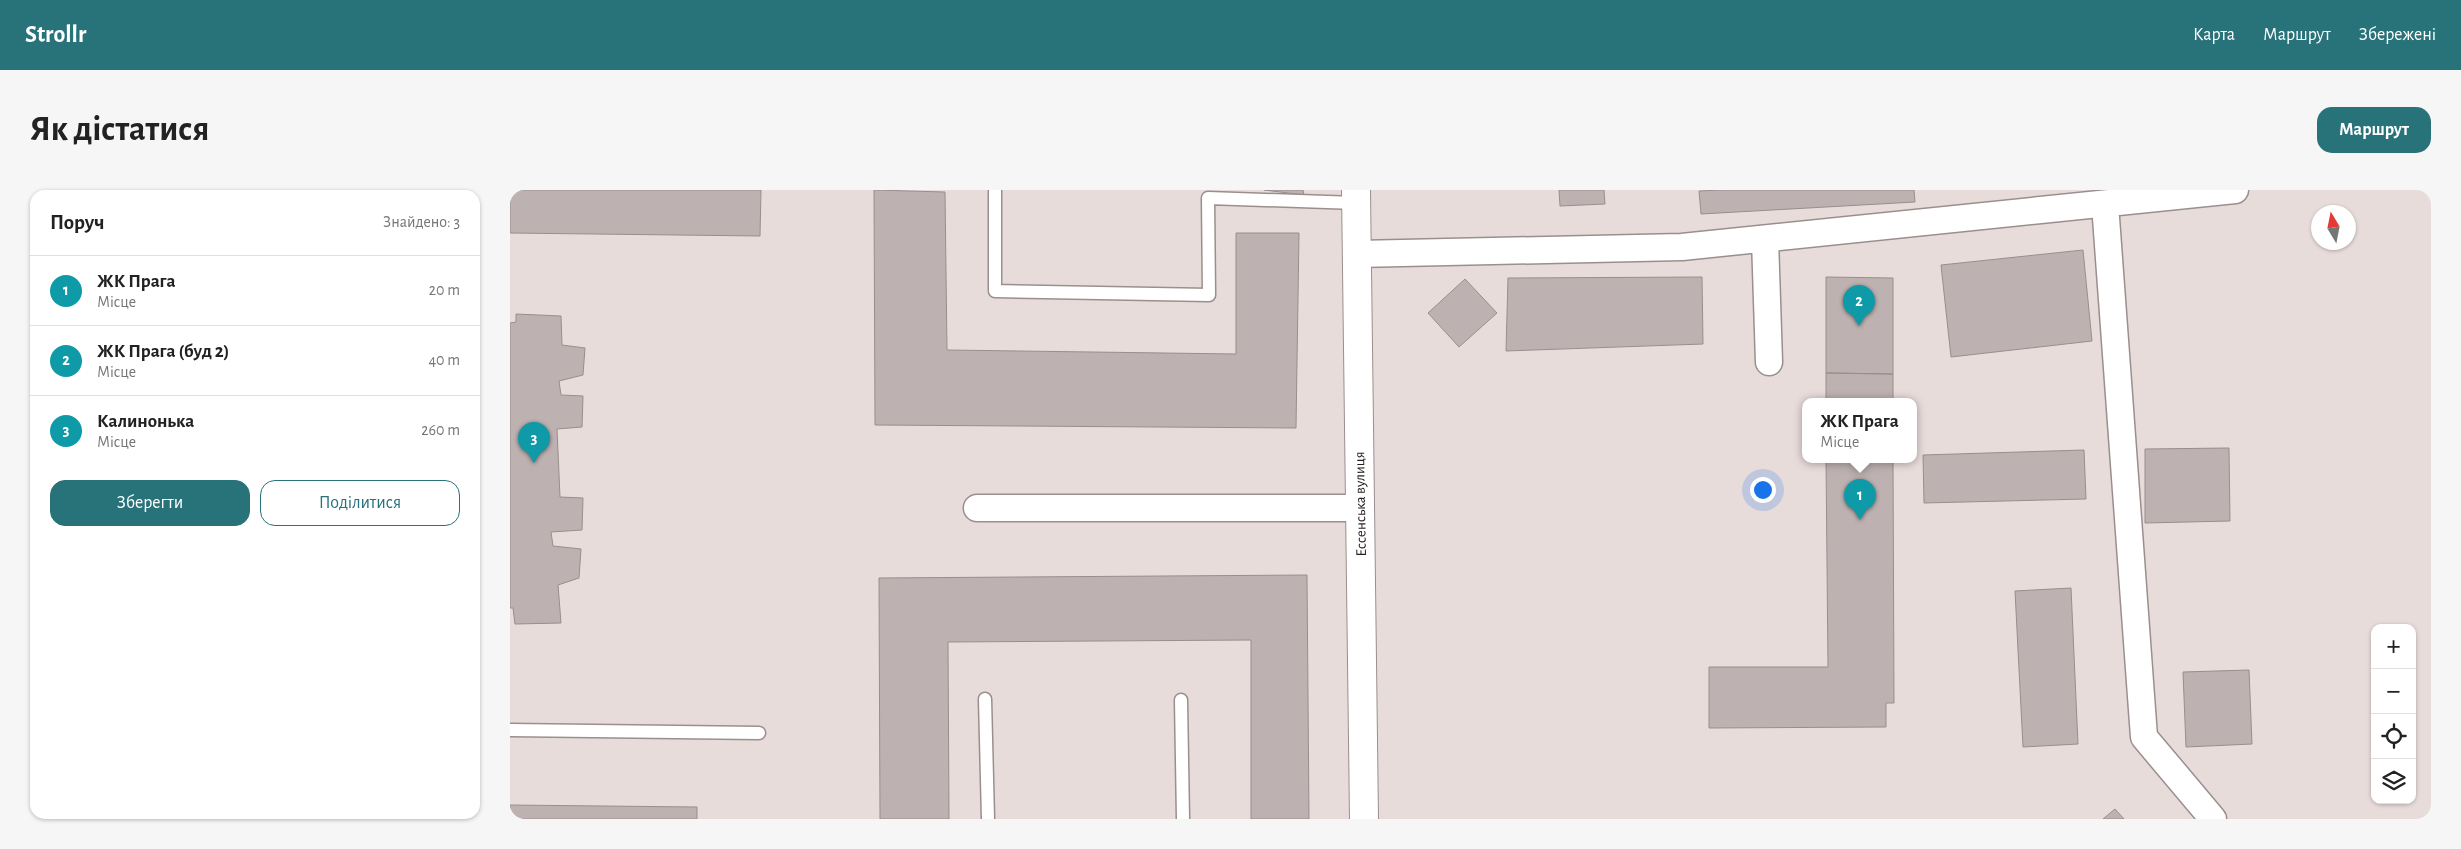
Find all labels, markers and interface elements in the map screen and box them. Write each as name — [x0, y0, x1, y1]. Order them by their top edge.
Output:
text: Strollr — [25, 23, 86, 47]
text: Карта — [2193, 26, 2235, 44]
text: Маршрут — [2263, 26, 2331, 44]
text: Збережені — [2359, 26, 2436, 44]
button: Маршрут — [2317, 107, 2431, 153]
text: Як дістатися — [30, 112, 209, 147]
north arrow — [2311, 205, 2356, 250]
text: Поруч — [50, 212, 104, 233]
text: Знайдено: 3 — [383, 214, 460, 230]
text: ЖК Прага — [97, 272, 176, 291]
text: 1 — [63, 282, 69, 298]
text: 20 m — [429, 282, 460, 298]
pin: 2 — [1843, 285, 1875, 326]
text: Місце — [97, 294, 136, 310]
text: ЖК Прага (буд 2) — [97, 342, 229, 361]
text: 2 — [62, 352, 70, 368]
text: 40 m — [428, 352, 460, 368]
text: Місце — [97, 364, 136, 380]
popup — [1802, 398, 1917, 463]
text: Калинонька — [97, 412, 194, 431]
text: ЖК Прага — [1820, 412, 1899, 431]
text: 3 — [63, 422, 69, 438]
text: 260 m — [421, 422, 460, 438]
pin: 3 — [518, 422, 550, 463]
text: Місце — [97, 434, 136, 450]
text: Місце — [1820, 434, 1859, 450]
street label: Ессенська вулиця — [1352, 451, 1369, 557]
your location — [1750, 477, 1776, 503]
pin: 1 — [1844, 479, 1876, 520]
button: Зберегти — [50, 480, 250, 526]
button: Поділитися — [260, 480, 460, 526]
map controls — [2371, 624, 2416, 804]
button: + — [2371, 624, 2416, 669]
button: − — [2371, 669, 2416, 714]
button: locate — [2371, 714, 2416, 759]
button: layers — [2371, 759, 2416, 804]

